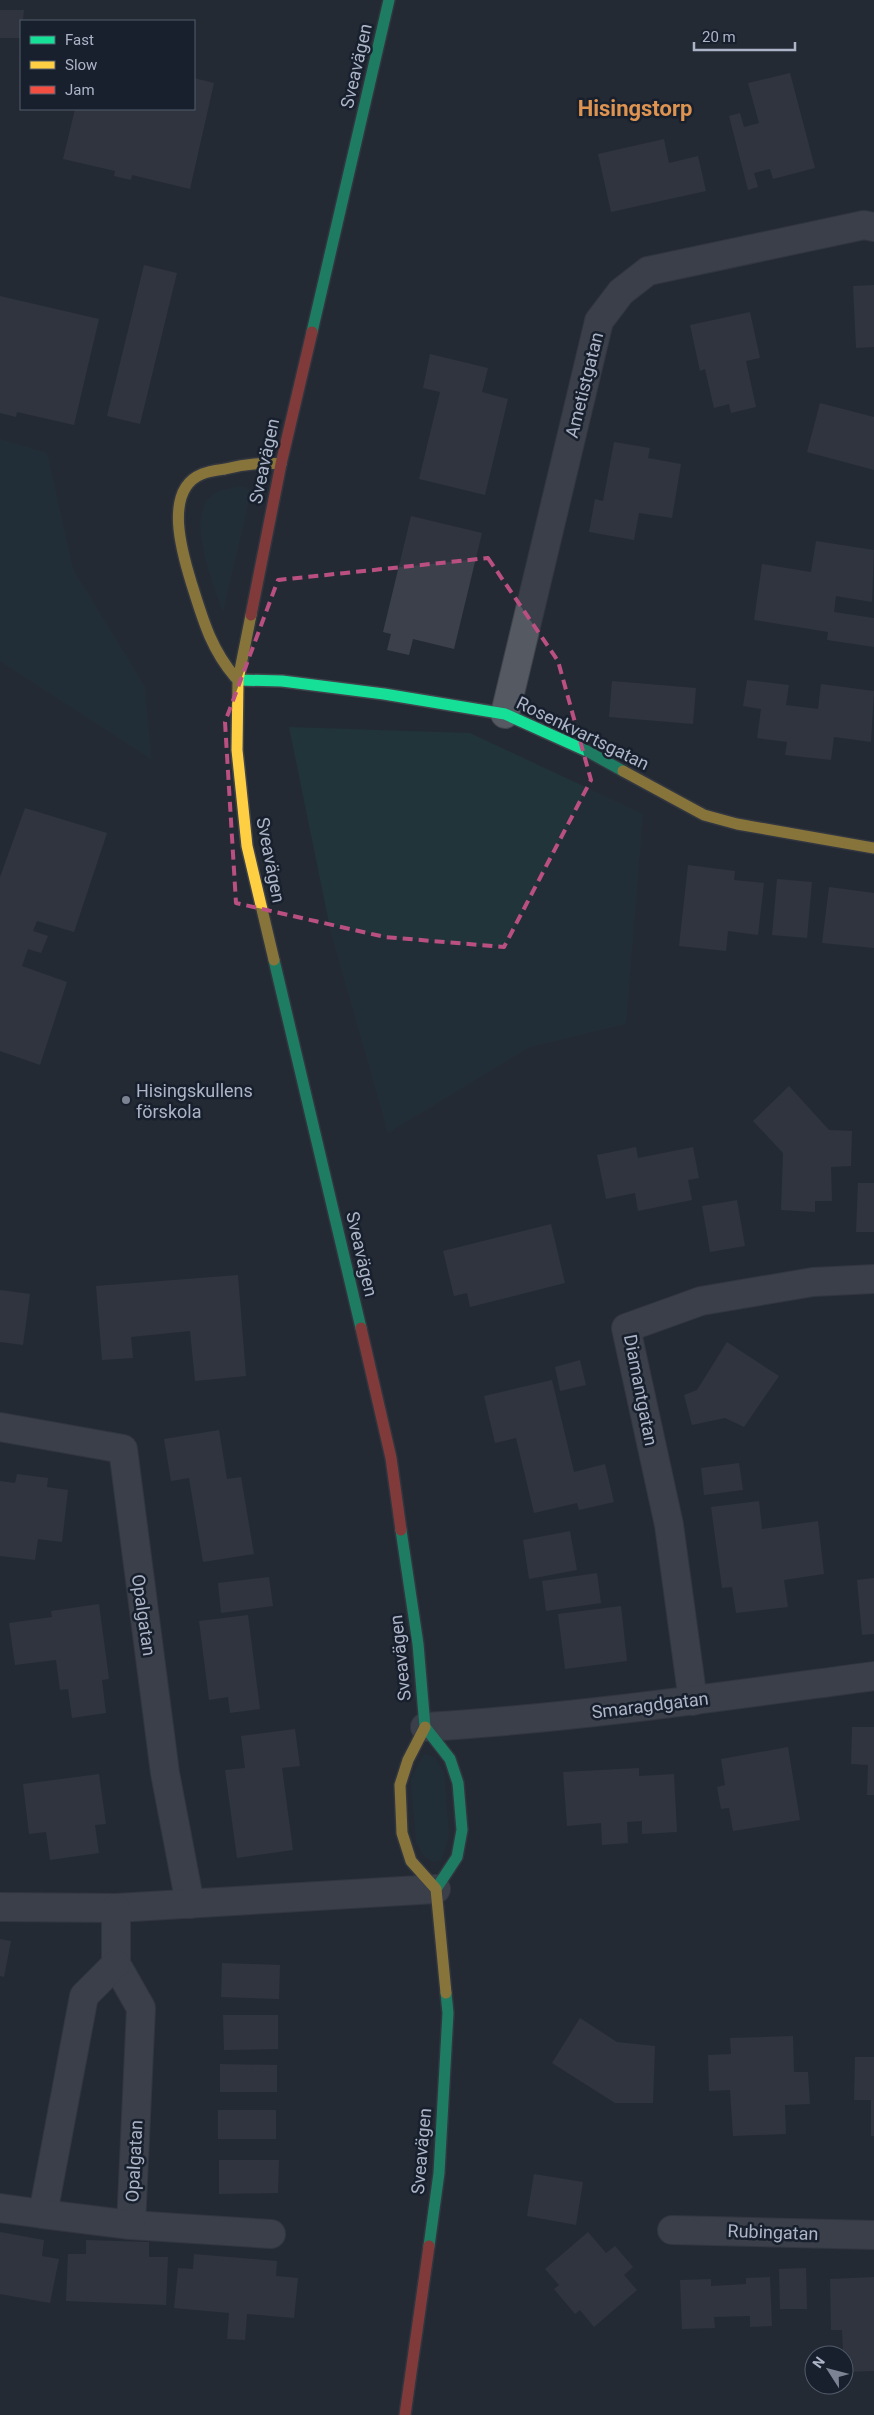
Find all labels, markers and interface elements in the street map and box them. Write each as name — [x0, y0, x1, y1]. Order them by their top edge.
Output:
legend — [20, 20, 195, 110]
scale bar — [694, 20, 795, 52]
street label: Sveavägen — [336, 22, 376, 110]
text: 20 m — [702, 28, 736, 46]
text: Fast — [65, 31, 94, 49]
text: Slow — [65, 56, 97, 74]
text: Jam — [65, 81, 95, 99]
district label: Hisingstorp — [578, 96, 692, 121]
street label: Ametistgatan — [561, 330, 607, 440]
street label: Sveavägen — [245, 417, 283, 505]
street label: Rosenkvartsgatan — [513, 692, 653, 774]
street label: Sveavägen — [252, 816, 290, 904]
place label: Hisingskullens förskola — [136, 1080, 253, 1122]
marker: Hisingskullens förskola — [120, 1094, 132, 1106]
street label: Sveavägen — [342, 1210, 382, 1298]
street label: Diamantgatan — [620, 1333, 662, 1447]
street label: Opalgatan — [128, 1573, 160, 1657]
street label: Sveavägen — [385, 1614, 415, 1702]
street label: Smaragdgatan — [590, 1687, 710, 1723]
street label: Sveavägen — [407, 2107, 435, 2195]
street label: Opalgatan — [121, 2119, 147, 2203]
street label: Rubingatan — [727, 2220, 819, 2244]
north arrow — [804, 2345, 854, 2395]
text: N — [809, 2354, 828, 2371]

